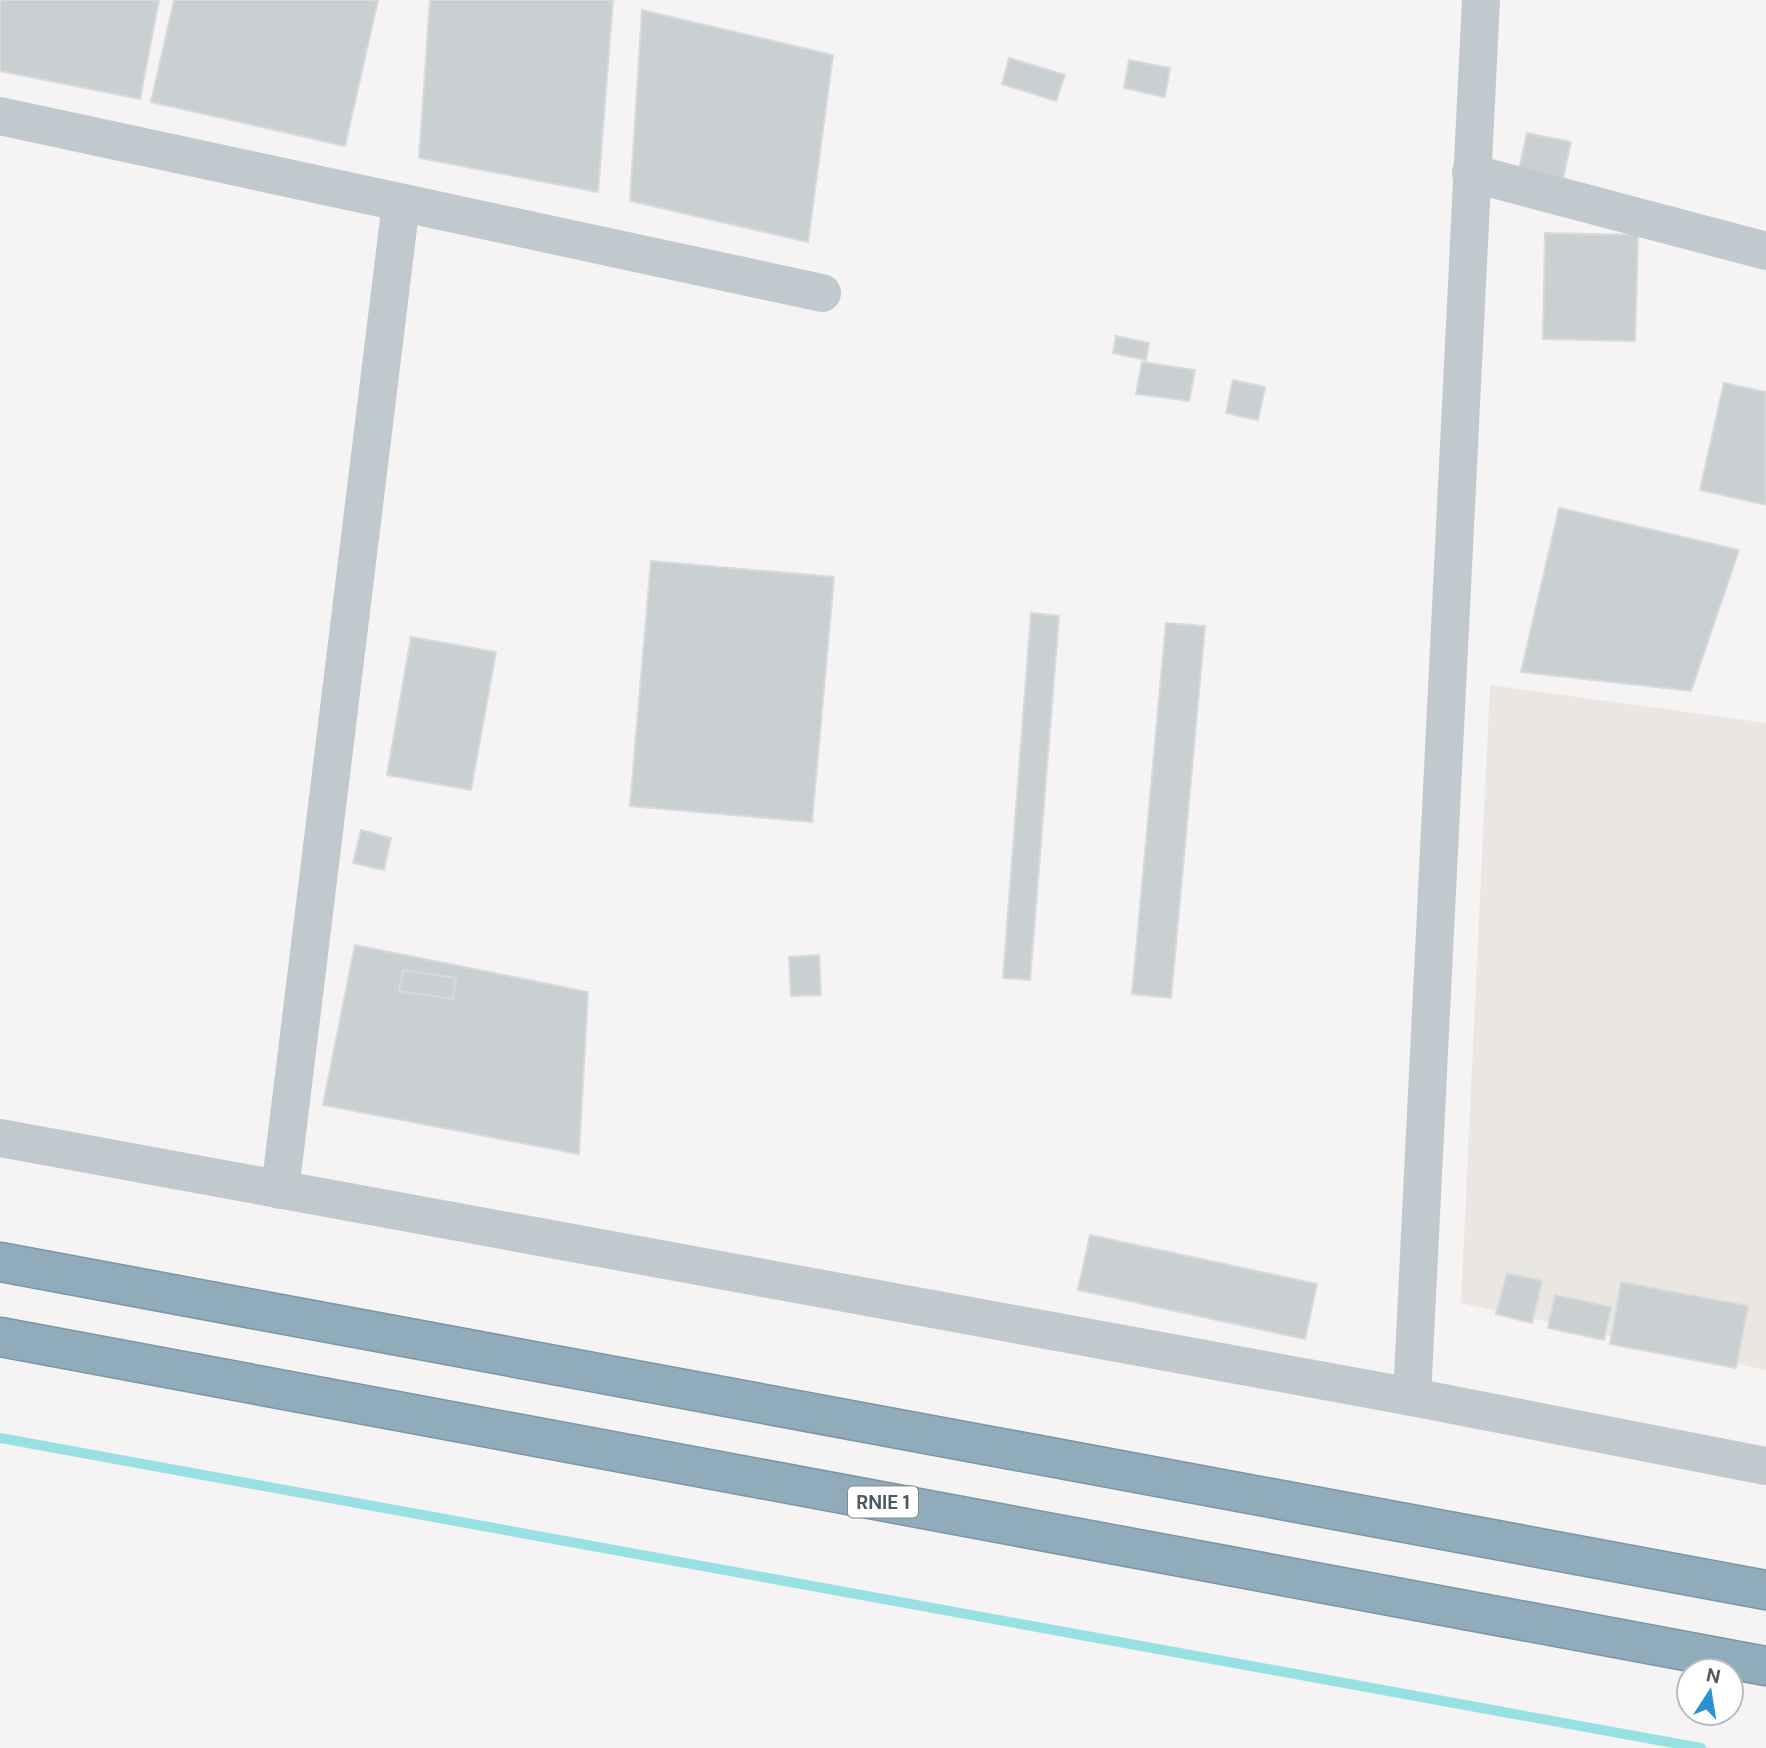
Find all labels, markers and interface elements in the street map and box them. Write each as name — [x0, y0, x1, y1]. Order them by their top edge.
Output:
road number: RNIE 1 — [848, 1486, 918, 1518]
north arrow — [1675, 1657, 1745, 1727]
text: N — [1704, 1662, 1723, 1690]

